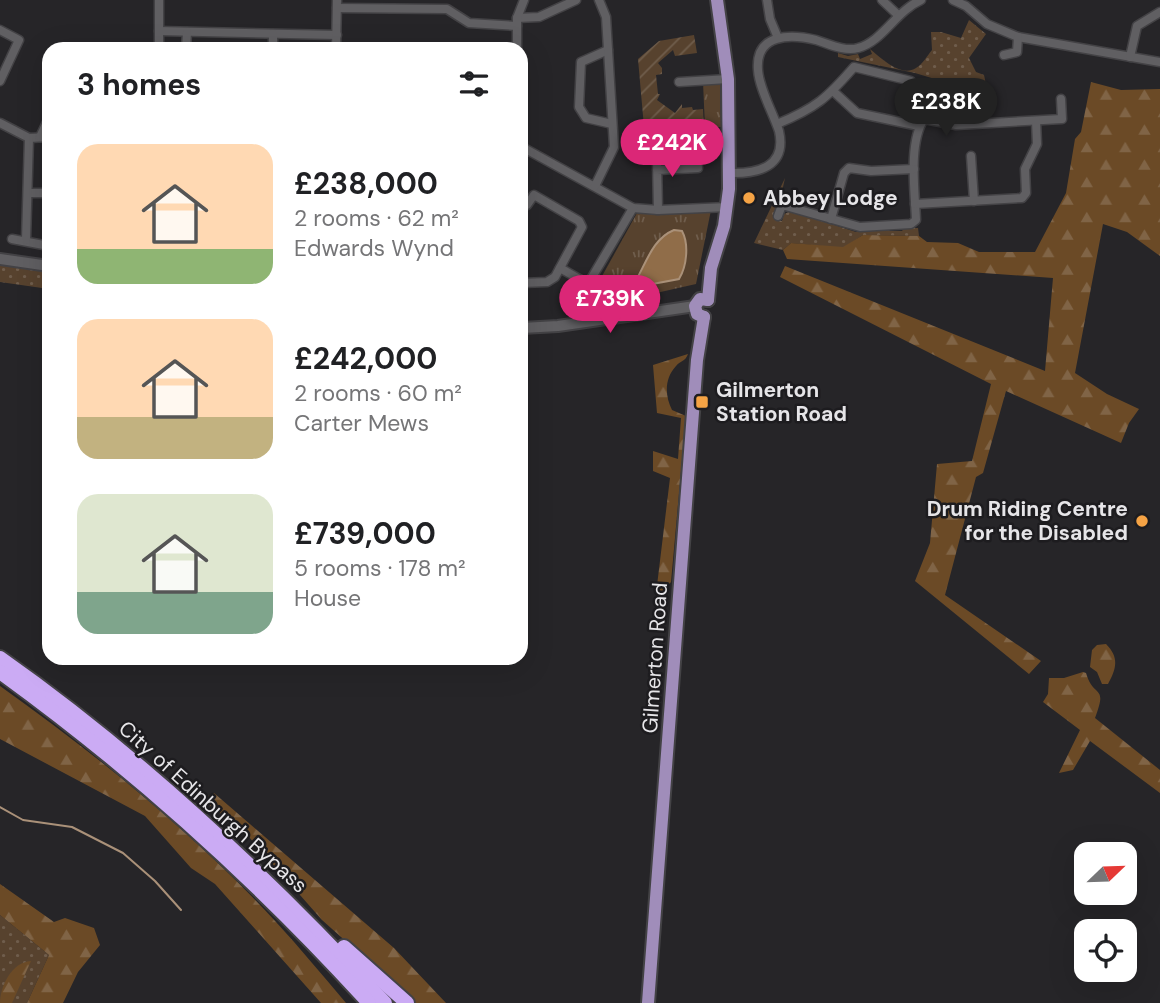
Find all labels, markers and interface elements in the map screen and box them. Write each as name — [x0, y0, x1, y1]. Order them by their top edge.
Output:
text: 3 homes — [77, 65, 201, 104]
icon: filters — [455, 65, 493, 103]
pin: £238K — [897, 78, 995, 138]
text: £238K — [910, 86, 982, 116]
pin: £242K — [623, 120, 721, 179]
text: £242K — [637, 127, 707, 157]
text: £238,000 — [294, 164, 438, 203]
icon: home — [133, 172, 217, 256]
place label: Abbey Lodge — [763, 184, 898, 212]
marker: Abbey Lodge — [741, 190, 757, 206]
text: 2 rooms · 62 m² — [294, 203, 459, 233]
text: Edwards Wynd — [294, 233, 454, 263]
pin: £739K — [561, 276, 659, 335]
text: £739K — [575, 283, 645, 313]
text: £242,000 — [294, 339, 437, 378]
icon: home — [133, 347, 217, 431]
place label: Gilmerton Station Road — [716, 376, 847, 428]
text: 2 rooms · 60 m² — [294, 378, 462, 408]
marker: Gilmerton Station Road — [694, 394, 710, 410]
text: Carter Mews — [294, 408, 429, 438]
place label: Drum Riding Centre for the Disabled — [927, 495, 1128, 547]
marker: Drum Riding Centre for the Disabled — [1134, 513, 1150, 529]
text: £739,000 — [294, 514, 436, 553]
icon: home — [133, 522, 217, 606]
text: 5 rooms · 178 m² — [294, 553, 466, 583]
street label: Gilmerton Road — [636, 582, 674, 734]
text: House — [294, 583, 361, 613]
street label: City of Edinburgh Bypass — [113, 715, 313, 899]
north arrow — [1074, 842, 1138, 905]
map controls — [1074, 842, 1137, 982]
button: locate — [1074, 919, 1137, 982]

